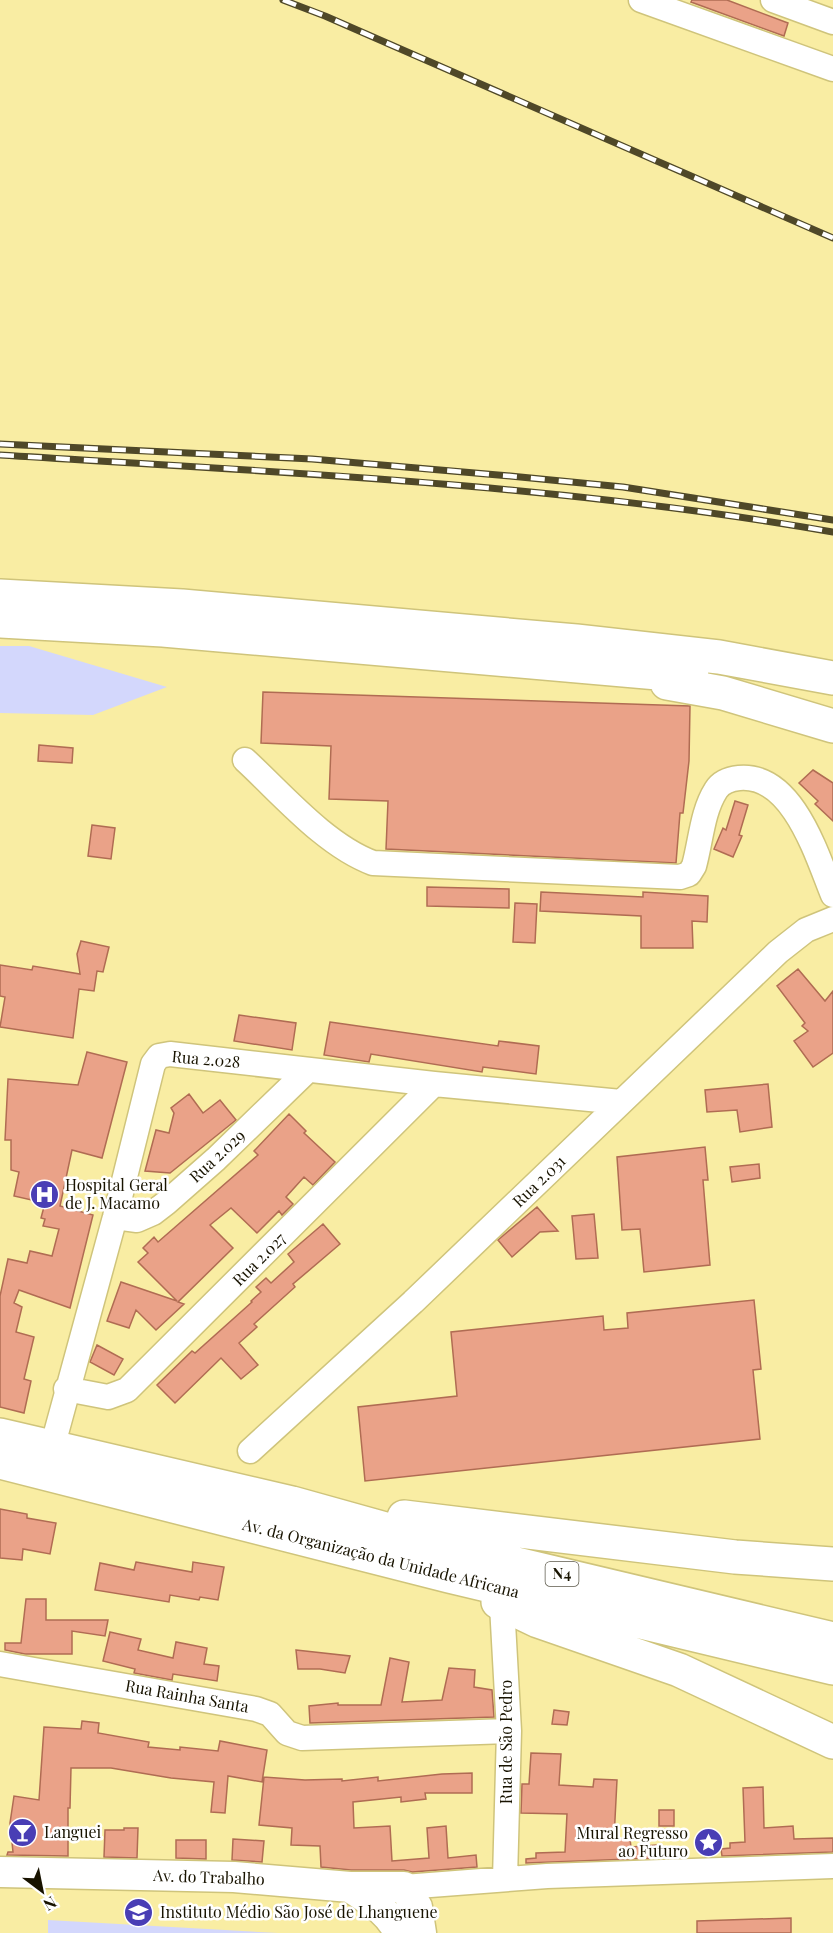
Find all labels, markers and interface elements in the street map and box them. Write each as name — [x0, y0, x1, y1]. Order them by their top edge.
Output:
street label: Rua 2.028 — [171, 1045, 241, 1072]
street label: Rua 2.029 — [184, 1125, 249, 1187]
street label: Rua 2.031 — [508, 1150, 570, 1211]
place label: Hospital Geral de J. Macamo — [65, 1174, 168, 1213]
hospital icon: Hospital Geral de J. Macamo — [28, 1178, 60, 1210]
street label: Rua 2.027 — [228, 1227, 290, 1290]
street label: Av. da Organização da Unidade Africana — [240, 1513, 522, 1602]
road number: N4 — [546, 1562, 578, 1586]
street label: Rua Rainha Santa — [124, 1674, 250, 1717]
street label: Rua de São Pedro — [495, 1680, 516, 1804]
bar icon: Languei — [7, 1816, 39, 1848]
place label: Languei — [44, 1821, 102, 1842]
place label: Mural Regresso ao Futuro — [576, 1822, 688, 1861]
place icon: Mural Regresso ao Futuro — [693, 1826, 725, 1858]
north arrow — [12, 1861, 72, 1921]
street label: Av. do Trabalho — [152, 1864, 265, 1889]
text: N — [39, 1892, 61, 1916]
school or university icon: Instituto Médio São José de Lhanguene — [123, 1896, 155, 1928]
place label: Instituto Médio São José de Lhanguene — [160, 1901, 438, 1922]

